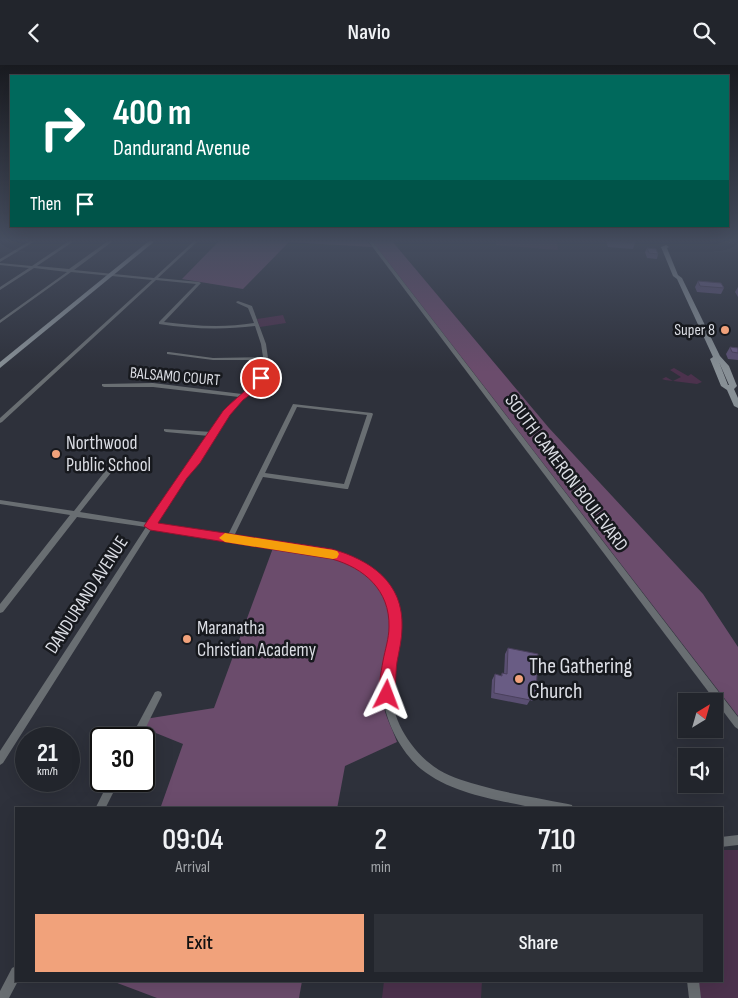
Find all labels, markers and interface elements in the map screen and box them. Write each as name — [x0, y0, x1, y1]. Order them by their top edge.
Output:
icon: back — [20, 19, 48, 47]
text: Navio — [348, 19, 390, 46]
icon: search — [690, 19, 718, 47]
text: 400 m — [113, 92, 191, 135]
icon: right — [30, 95, 95, 160]
text: Dandurand Avenue — [113, 135, 250, 162]
icon: arrive — [71, 190, 99, 218]
text: Then — [30, 193, 61, 216]
place label: Super 8 — [674, 321, 715, 340]
marker: Super 8 — [719, 324, 731, 336]
pin — [240, 357, 282, 399]
street label: BALSAMO COURT — [129, 364, 221, 390]
icon: arrive — [247, 364, 275, 392]
street label: SOUTH CAMERON BOULEVARD — [499, 390, 633, 556]
place label: Northwood Public School — [66, 432, 151, 477]
marker: Northwood Public School — [50, 448, 62, 460]
street label: DANDURAND AVENUE — [40, 532, 134, 658]
place label: Maranatha Christian Academy — [197, 617, 317, 662]
marker: Maranatha Christian Academy — [181, 633, 193, 645]
place label: The Gathering Church — [529, 653, 633, 705]
position arrow — [360, 668, 412, 720]
marker: The Gathering Church — [513, 673, 525, 685]
north arrow — [678, 693, 722, 737]
map controls — [678, 693, 723, 793]
speed limit sign: 30 — [90, 727, 155, 792]
text: 21 — [37, 738, 58, 769]
button: sound — [678, 748, 723, 793]
text: km/h — [37, 764, 58, 779]
text: 09:04 — [162, 822, 223, 858]
text: 2 — [374, 822, 387, 858]
text: 710 — [538, 822, 576, 858]
text: Arrival — [176, 858, 210, 877]
text: min — [371, 858, 391, 877]
text: m — [552, 858, 562, 877]
button: Exit — [35, 914, 364, 972]
button: Share — [374, 914, 703, 972]

